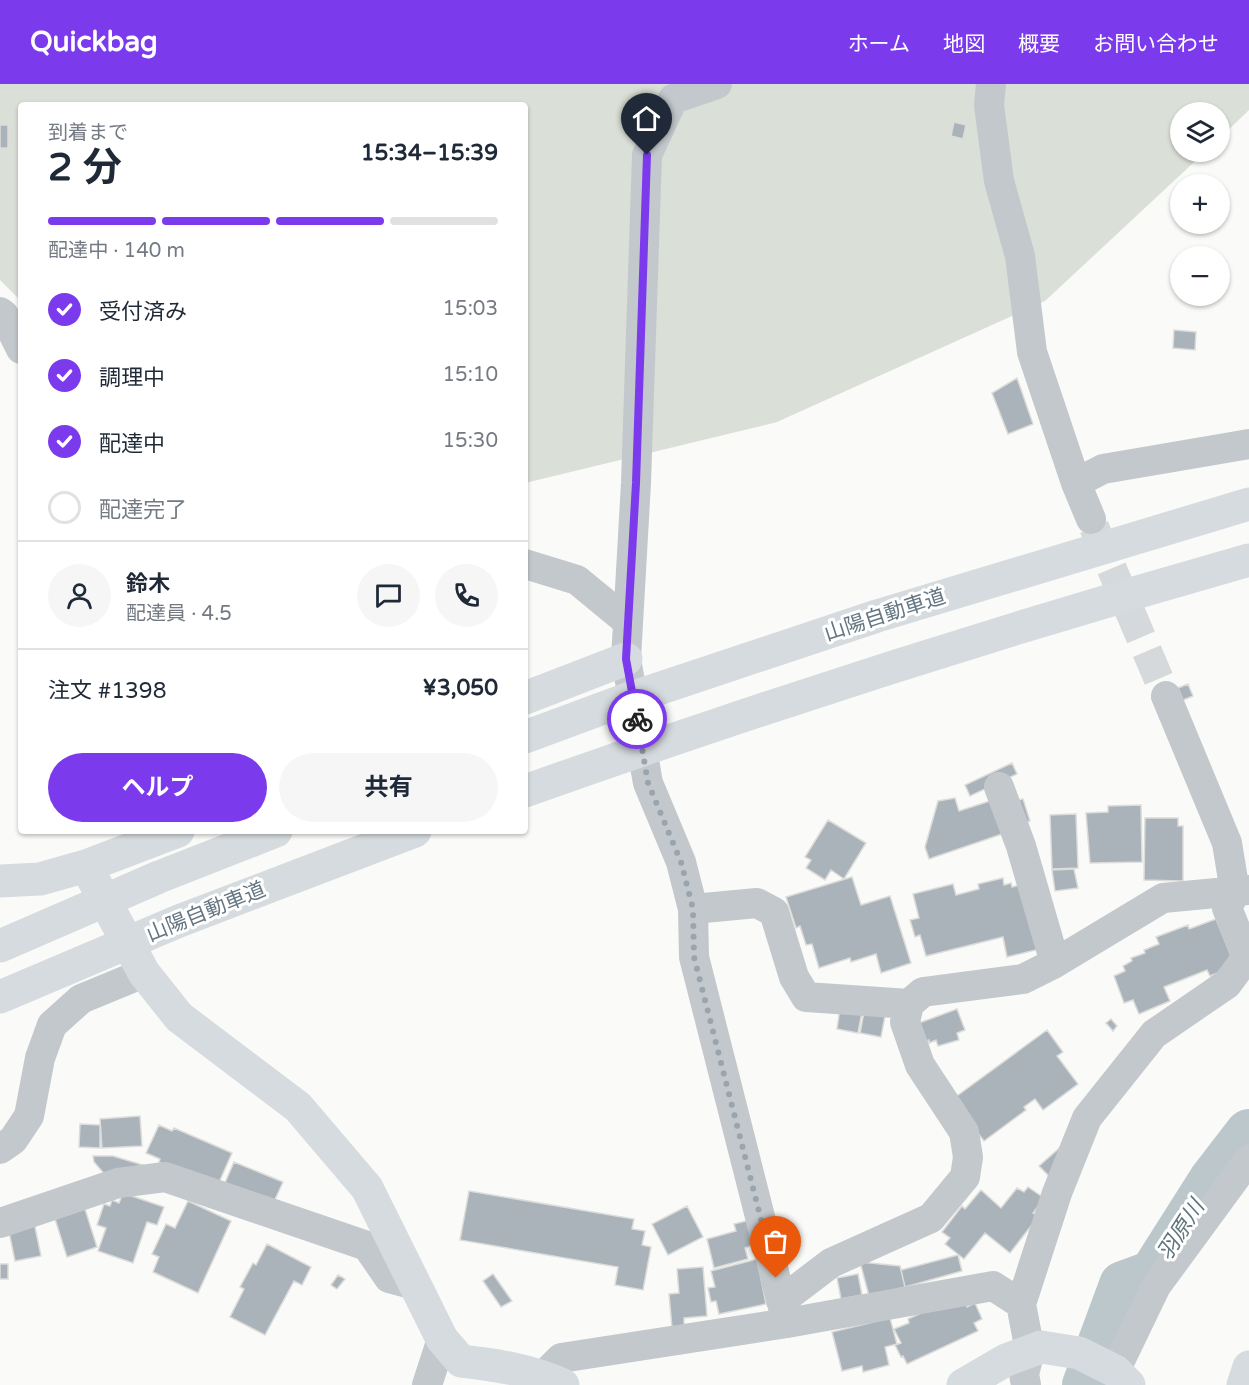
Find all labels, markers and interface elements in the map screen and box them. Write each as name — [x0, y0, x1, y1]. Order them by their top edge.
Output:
text: Quickbag — [30, 25, 158, 59]
text: ホーム — [848, 32, 910, 57]
text: 地図 — [943, 32, 985, 57]
text: 概要 — [1018, 32, 1060, 57]
text: お問い合わせ — [1093, 32, 1219, 57]
pin — [621, 93, 672, 155]
icon: home — [630, 102, 663, 135]
map controls — [1170, 102, 1230, 306]
button: layers — [1170, 102, 1230, 162]
text: 到着まで — [48, 121, 128, 145]
text: 15:34–15:39 — [361, 140, 498, 166]
text: 2 分 — [48, 144, 122, 191]
button: + — [1170, 174, 1230, 234]
text: 配達中 · 140 m — [48, 239, 185, 263]
button: − — [1170, 246, 1230, 306]
icon: check — [48, 293, 81, 326]
text: 15:03 — [443, 297, 498, 321]
text: 受付済み — [99, 299, 187, 325]
icon: check — [48, 359, 81, 392]
text: 15:10 — [443, 363, 498, 387]
text: 調理中 — [99, 365, 165, 391]
icon: check — [48, 425, 81, 458]
text: 15:30 — [443, 429, 498, 453]
text: 配達中 — [99, 431, 165, 457]
text: 配達完了 — [99, 497, 187, 523]
button: person — [48, 564, 111, 627]
button: chat — [357, 564, 420, 627]
button: phone — [435, 564, 498, 627]
text: 鈴木 — [126, 571, 170, 597]
street label: 山陽自動車道 — [821, 584, 949, 646]
text: 配達員 · 4.5 — [126, 602, 232, 626]
text: ¥3,050 — [423, 675, 498, 701]
text: 注文 #1398 — [48, 678, 166, 704]
courier — [607, 689, 667, 749]
icon: bike — [621, 703, 654, 736]
button: ヘルプ — [48, 753, 267, 822]
button: 共有 — [279, 753, 498, 822]
street label: 山陽自動車道 — [143, 877, 269, 947]
water label: 羽原川 — [1152, 1194, 1211, 1265]
pin — [750, 1216, 801, 1278]
icon: bag — [759, 1225, 792, 1258]

